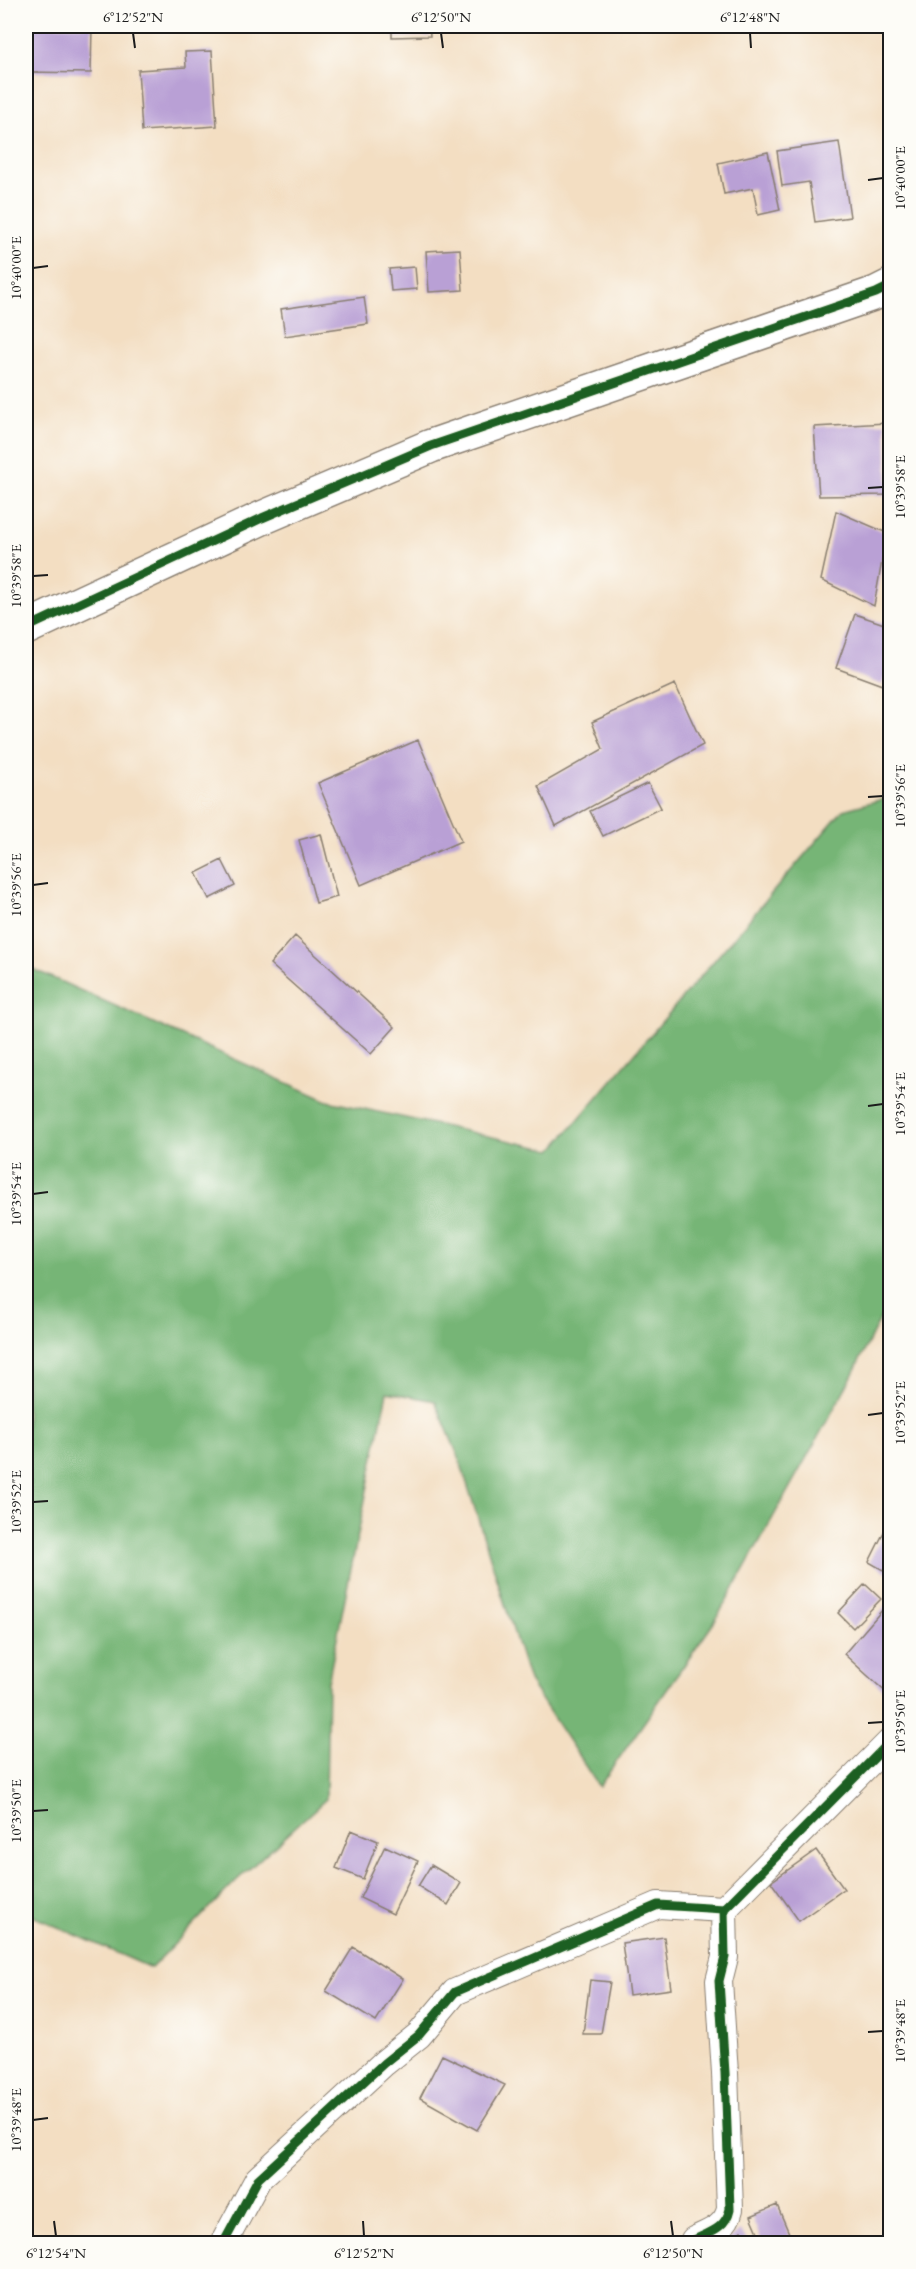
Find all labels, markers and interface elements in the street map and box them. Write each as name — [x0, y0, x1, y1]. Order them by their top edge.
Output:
text: 6°12'52"N — [103, 7, 163, 26]
text: 6°12'50"N — [411, 7, 471, 26]
text: 6°12'48"N — [720, 7, 780, 26]
text: 10°40'00"E — [890, 145, 909, 210]
text: 10°40'00"E — [6, 235, 25, 300]
text: 10°39'58"E — [890, 454, 909, 519]
text: 10°39'58"E — [6, 543, 25, 608]
text: 10°39'56"E — [890, 763, 909, 828]
text: 10°39'56"E — [6, 852, 25, 917]
text: 10°39'54"E — [890, 1071, 909, 1136]
text: 10°39'54"E — [6, 1161, 25, 1226]
text: 10°39'52"E — [890, 1380, 909, 1445]
text: 10°39'52"E — [6, 1469, 25, 1534]
text: 10°39'50"E — [890, 1689, 909, 1754]
text: 10°39'50"E — [6, 1778, 25, 1843]
text: 10°39'48"E — [890, 1998, 909, 2063]
text: 10°39'48"E — [6, 2087, 25, 2152]
text: 6°12'54"N — [26, 2243, 86, 2262]
text: 6°12'52"N — [334, 2243, 394, 2262]
text: 6°12'50"N — [643, 2243, 703, 2262]

